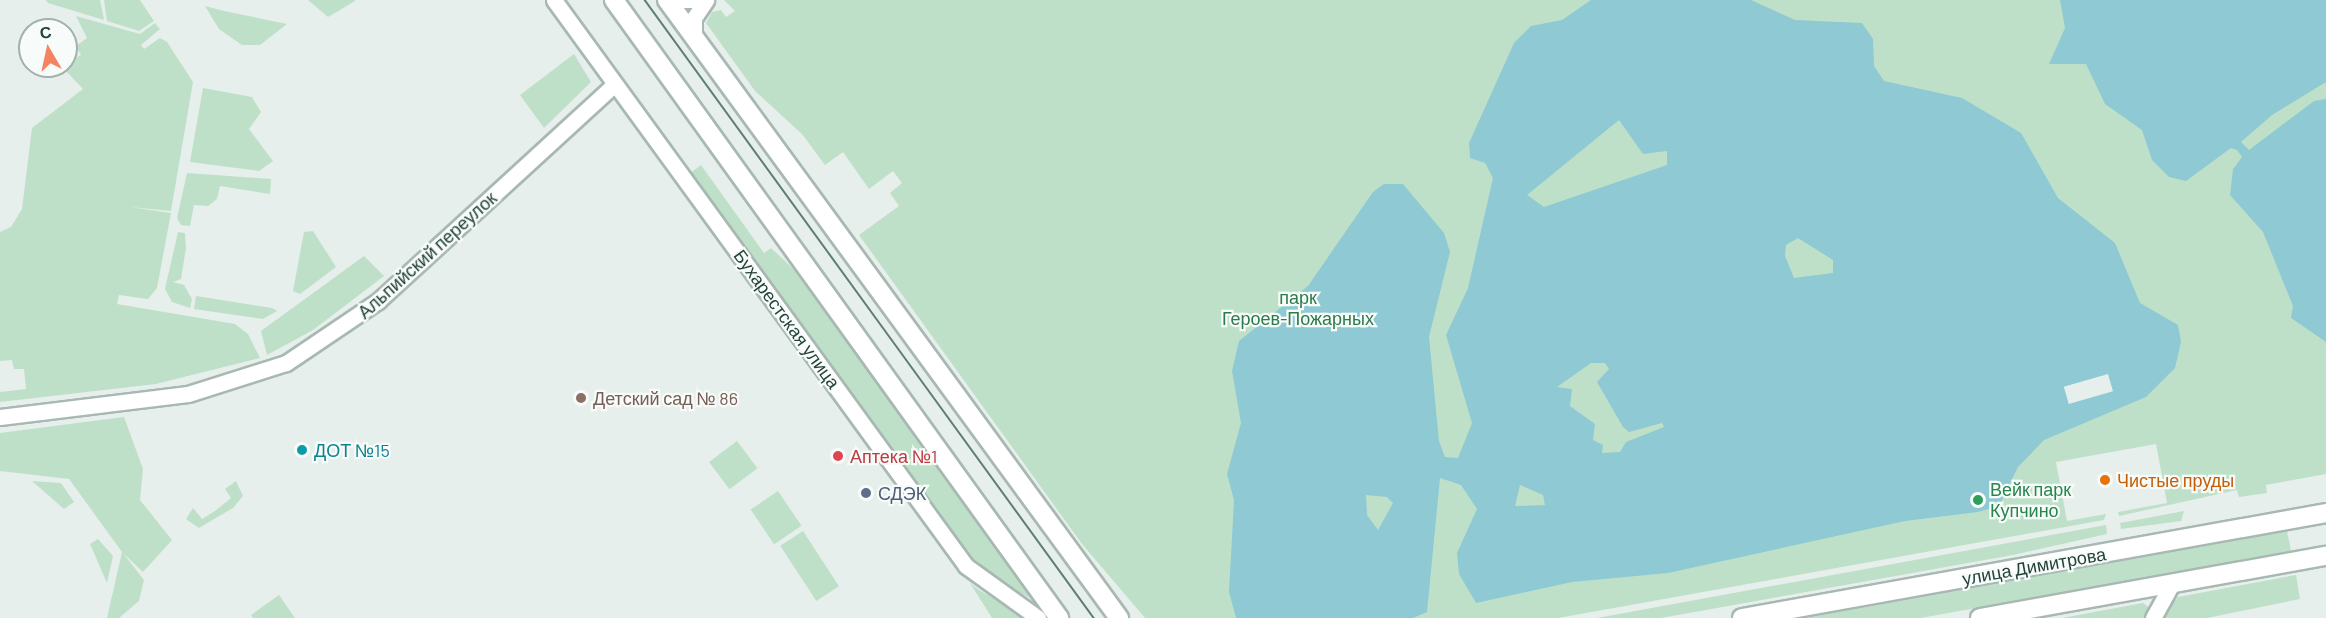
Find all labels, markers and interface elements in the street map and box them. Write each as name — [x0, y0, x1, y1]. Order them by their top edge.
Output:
north arrow — [18, 18, 78, 78]
text: С — [38, 21, 53, 42]
street label: Альпийский переулок — [353, 187, 501, 323]
street label: Бухарестская улица — [729, 245, 845, 393]
park label: парк Героев-Пожарных — [1222, 287, 1374, 330]
place label: Детский сад № 86 — [593, 387, 738, 409]
marker: Детский сад № 86 — [574, 391, 588, 405]
place label: ДОТ №15 — [314, 439, 390, 461]
marker: ДОТ №15 — [295, 443, 309, 457]
place label: Аптека №1 — [850, 445, 937, 467]
marker: Аптека №1 — [831, 449, 845, 463]
place label: Чистые пруды — [2117, 469, 2234, 491]
marker: Чистые пруды — [2098, 473, 2112, 487]
place label: Вейк парк Купчино — [1990, 479, 2071, 522]
place label: СДЭК — [878, 482, 926, 504]
marker: СДЭК — [859, 486, 873, 500]
marker: Вейк парк Купчино — [1971, 493, 1985, 507]
street label: улица Димитрова — [1961, 543, 2107, 589]

